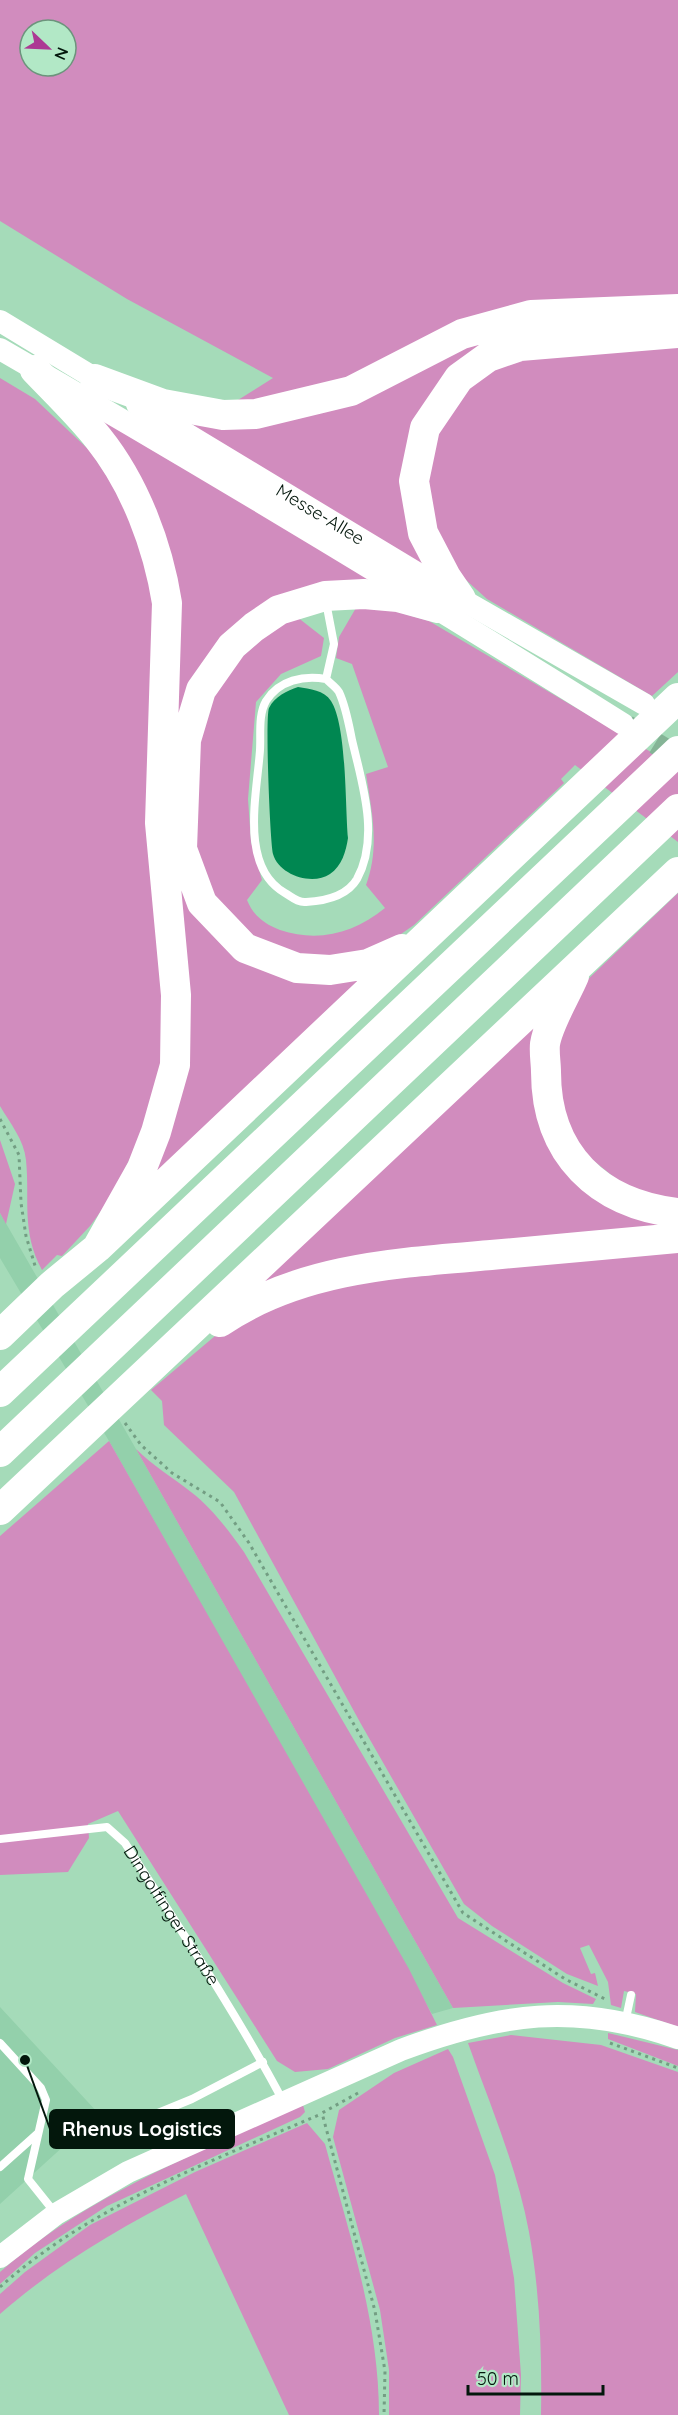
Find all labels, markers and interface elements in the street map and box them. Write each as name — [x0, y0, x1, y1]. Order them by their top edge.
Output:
north arrow — [18, 18, 78, 78]
text: N — [50, 45, 73, 63]
street label: Messe-Allee — [272, 479, 369, 550]
street label: Dingolfinger Straße — [119, 1841, 225, 1990]
callout: Rhenus Logistics — [50, 2110, 234, 2148]
text: Rhenus Logistics — [62, 2116, 222, 2141]
scale bar — [468, 2358, 603, 2396]
text: 50 m — [477, 2367, 519, 2390]

